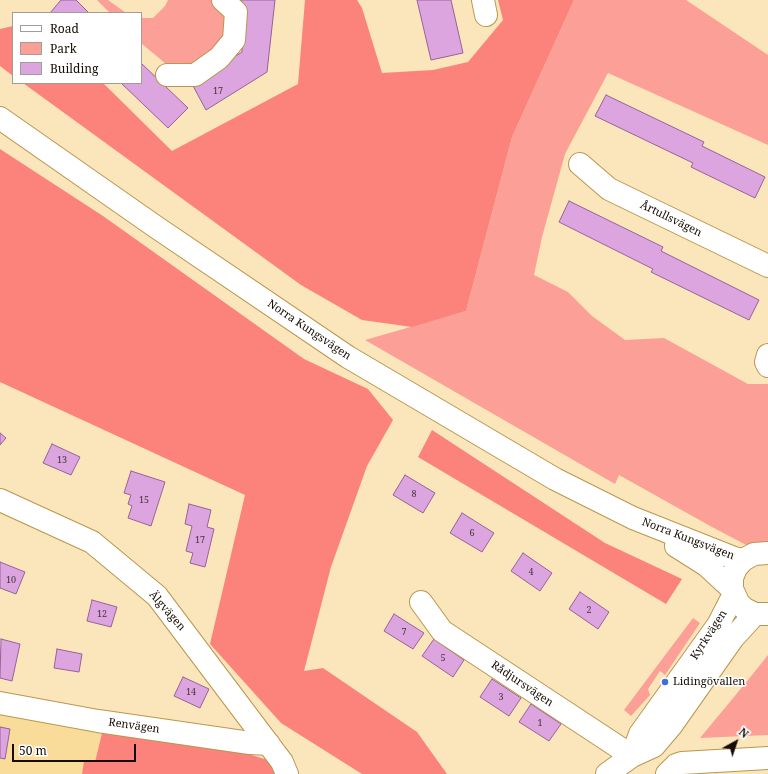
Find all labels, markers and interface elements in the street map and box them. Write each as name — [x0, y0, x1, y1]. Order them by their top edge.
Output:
legend — [12, 12, 142, 84]
text: Road — [50, 20, 79, 37]
text: Park — [50, 40, 77, 57]
text: Building — [50, 60, 98, 77]
house number: 17 — [213, 86, 223, 96]
street label: Årtullsvägen — [638, 198, 704, 240]
street label: Norra Kungsvägen — [265, 297, 353, 363]
house number: 13 — [57, 455, 67, 465]
house number: 8 — [411, 489, 417, 499]
house number: 15 — [139, 495, 149, 505]
street label: Norra Kungsvägen — [640, 515, 736, 563]
house number: 6 — [469, 528, 475, 538]
house number: 17 — [195, 535, 205, 545]
house number: 4 — [528, 567, 534, 577]
house number: 10 — [6, 575, 16, 585]
street label: Älgvägen — [146, 588, 188, 634]
house number: 2 — [586, 605, 592, 615]
street label: Kyrkvägen — [688, 608, 730, 662]
house number: 12 — [97, 609, 107, 619]
house number: 7 — [401, 627, 407, 637]
house number: 5 — [440, 653, 446, 663]
street label: Rådjursvägen — [488, 658, 556, 710]
place label: Lidingövallen — [673, 675, 745, 689]
marker: Lidingövallen — [660, 677, 670, 687]
house number: 14 — [186, 687, 196, 697]
house number: 3 — [498, 692, 504, 702]
street label: Renvägen — [108, 716, 160, 736]
house number: 1 — [537, 718, 543, 728]
north arrow — [716, 722, 756, 762]
text: N — [736, 724, 752, 741]
scale bar — [14, 736, 138, 762]
text: 50 m — [19, 742, 47, 759]

